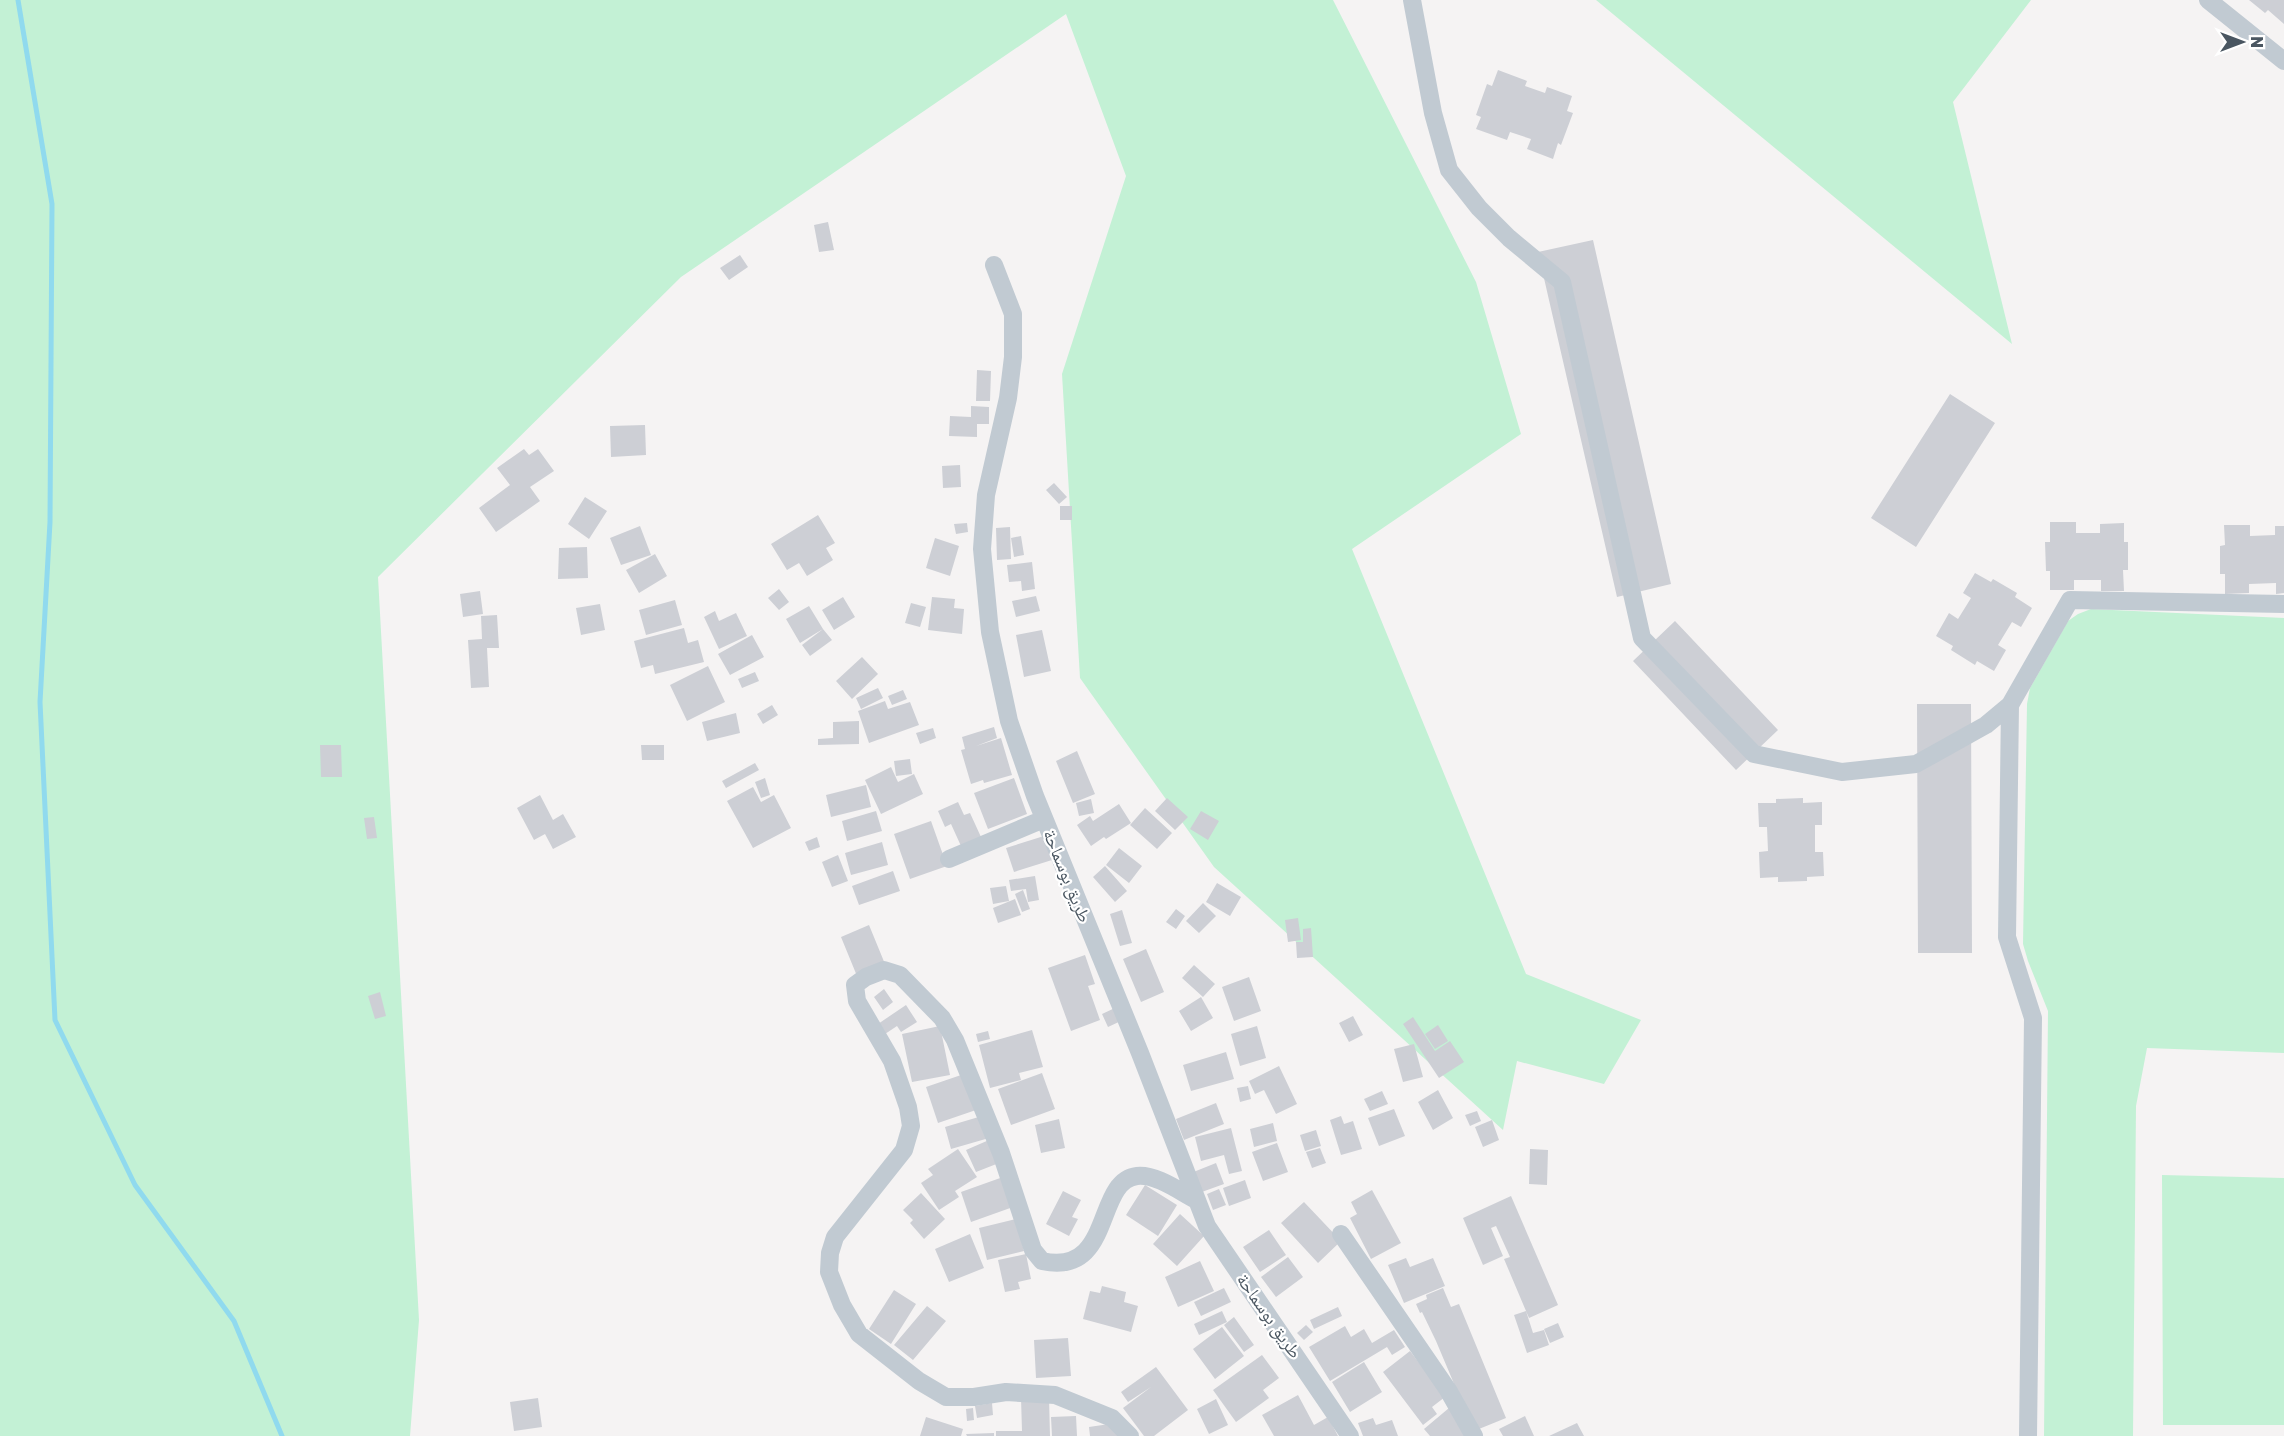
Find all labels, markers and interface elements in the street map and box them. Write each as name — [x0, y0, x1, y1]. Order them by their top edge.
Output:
north arrow — [2212, 12, 2272, 72]
text: N — [2247, 36, 2267, 48]
street label: طريق بوسماحة — [1038, 826, 1097, 926]
street label: طريق بوسماحة — [1232, 1269, 1307, 1363]

